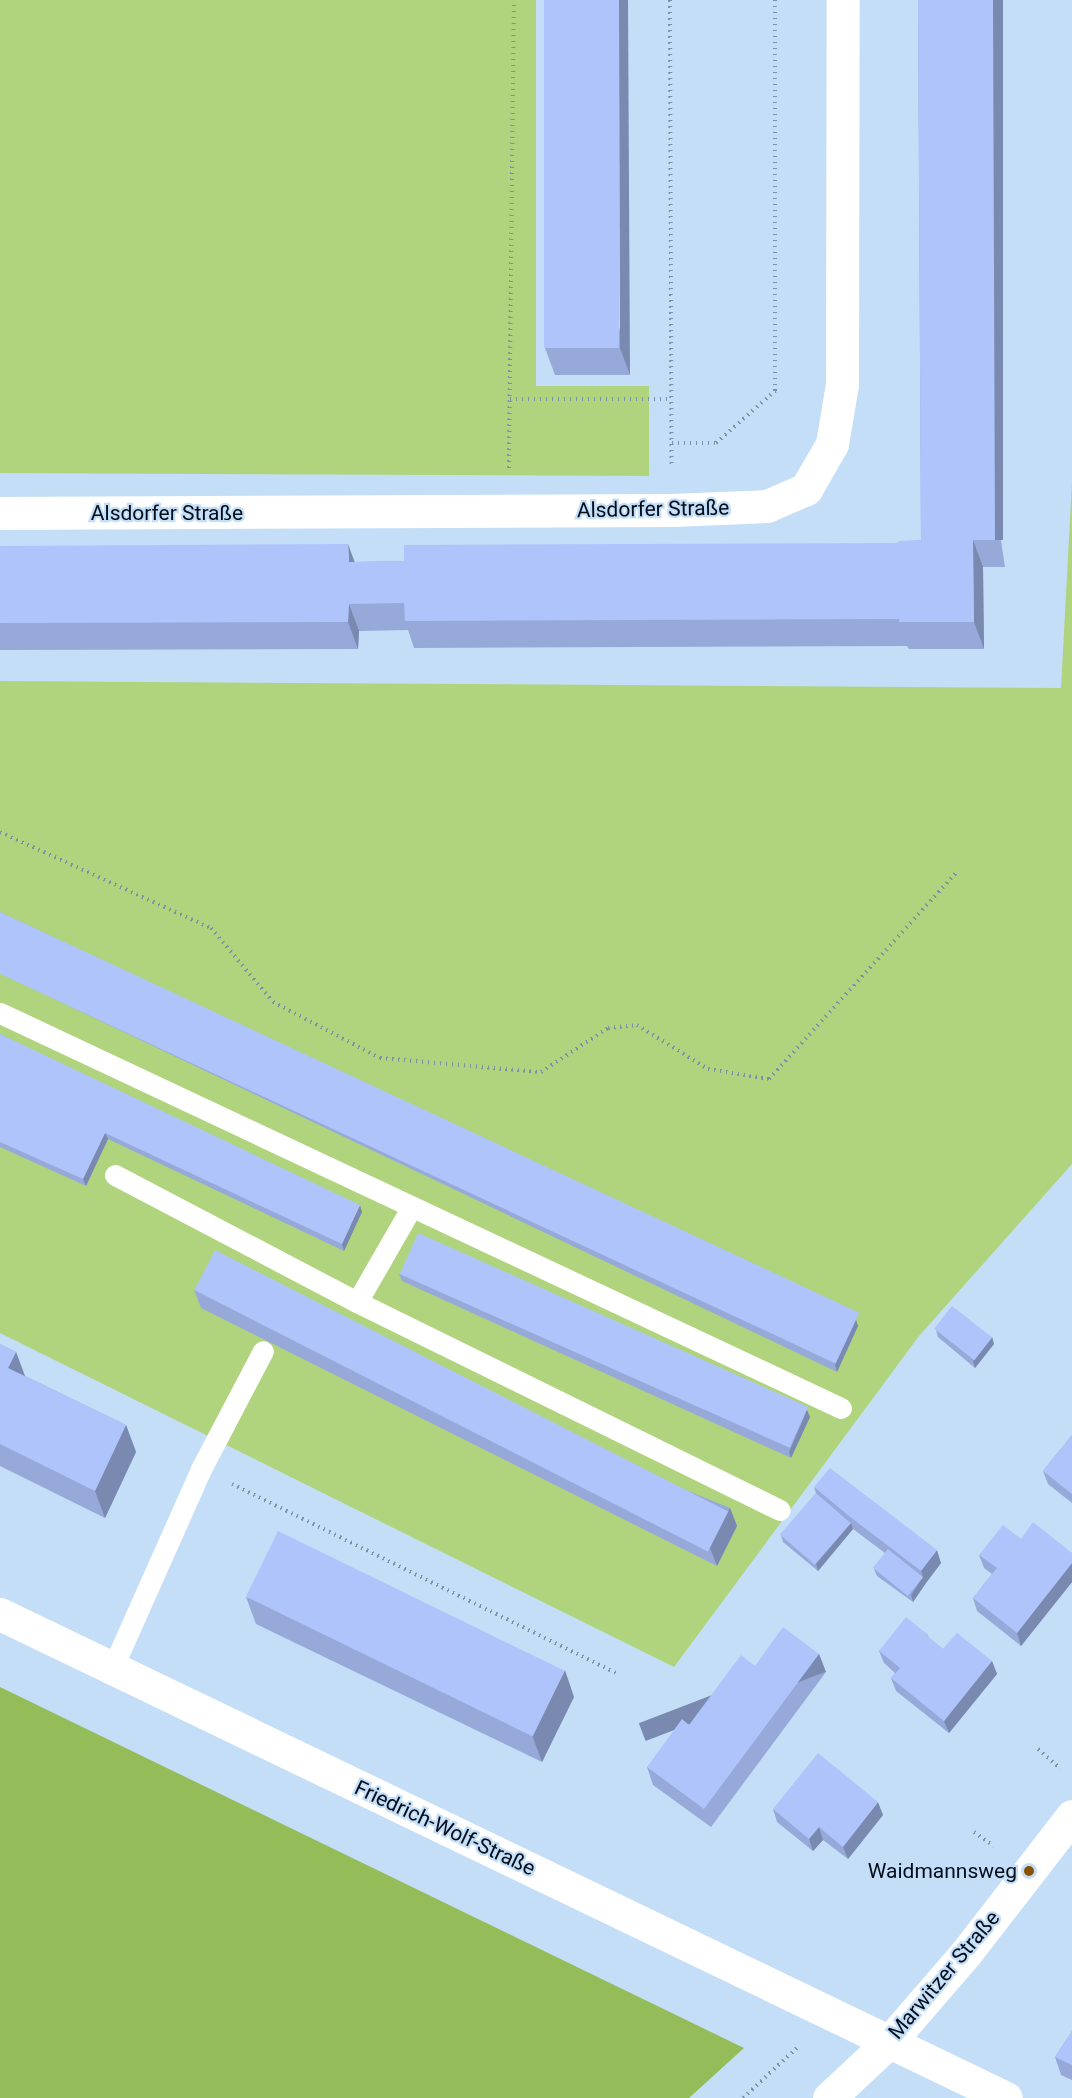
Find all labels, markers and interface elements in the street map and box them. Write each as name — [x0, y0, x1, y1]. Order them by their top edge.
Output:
street label: Alsdorfer Straße — [577, 495, 729, 523]
street label: Alsdorfer Straße — [91, 500, 243, 526]
street label: Friedrich-Wolf-Straße — [351, 1775, 539, 1881]
place label: Waidmannsweg — [868, 1858, 1017, 1884]
marker: Waidmannsweg — [1022, 1864, 1036, 1878]
street label: Marwitzer Straße — [883, 1906, 1005, 2044]

